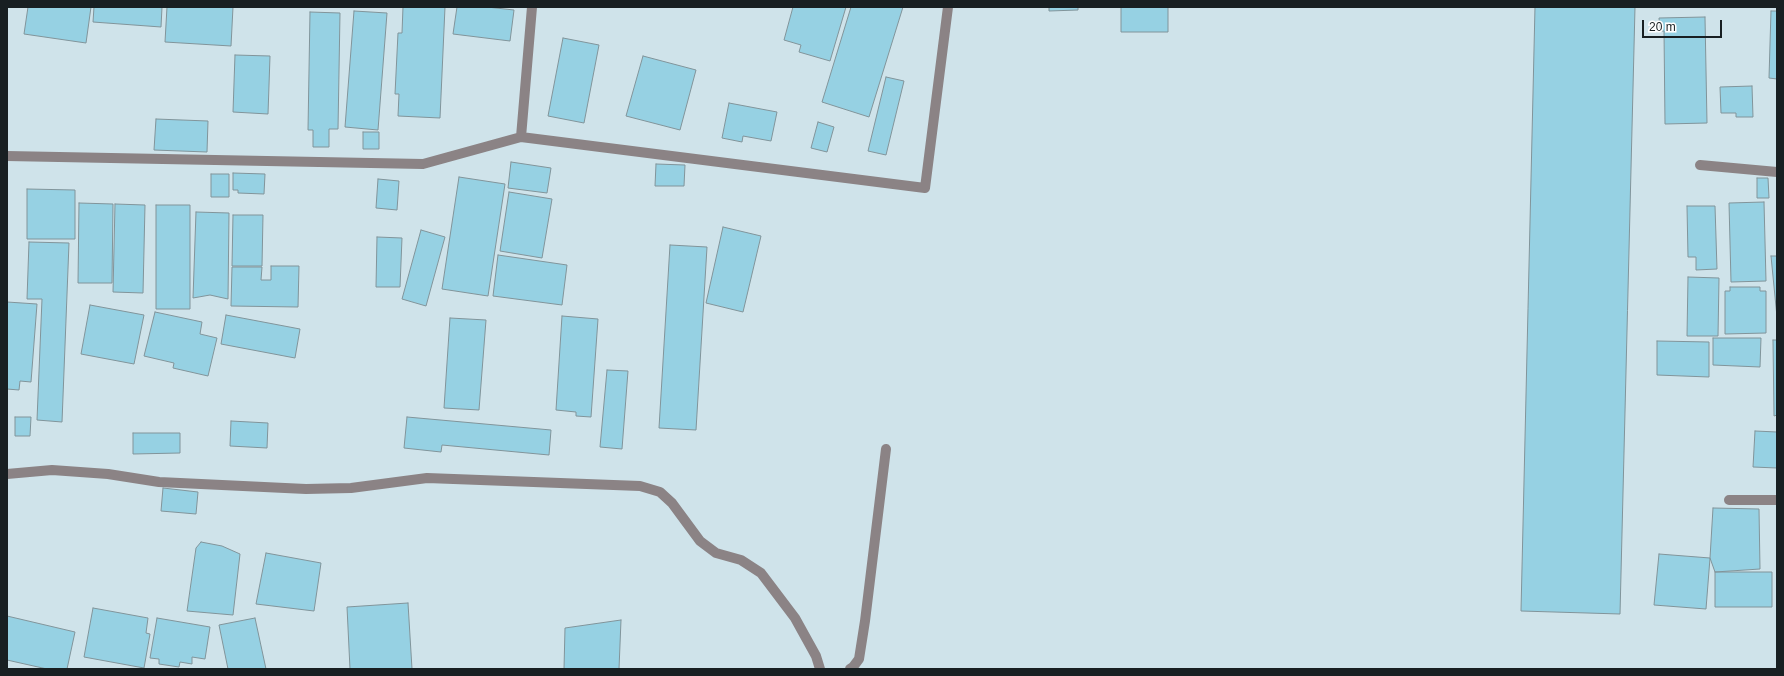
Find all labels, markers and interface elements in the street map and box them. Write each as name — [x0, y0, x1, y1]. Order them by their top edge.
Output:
scale bar — [1644, 12, 1724, 38]
text: 20 m — [1649, 20, 1676, 34]

